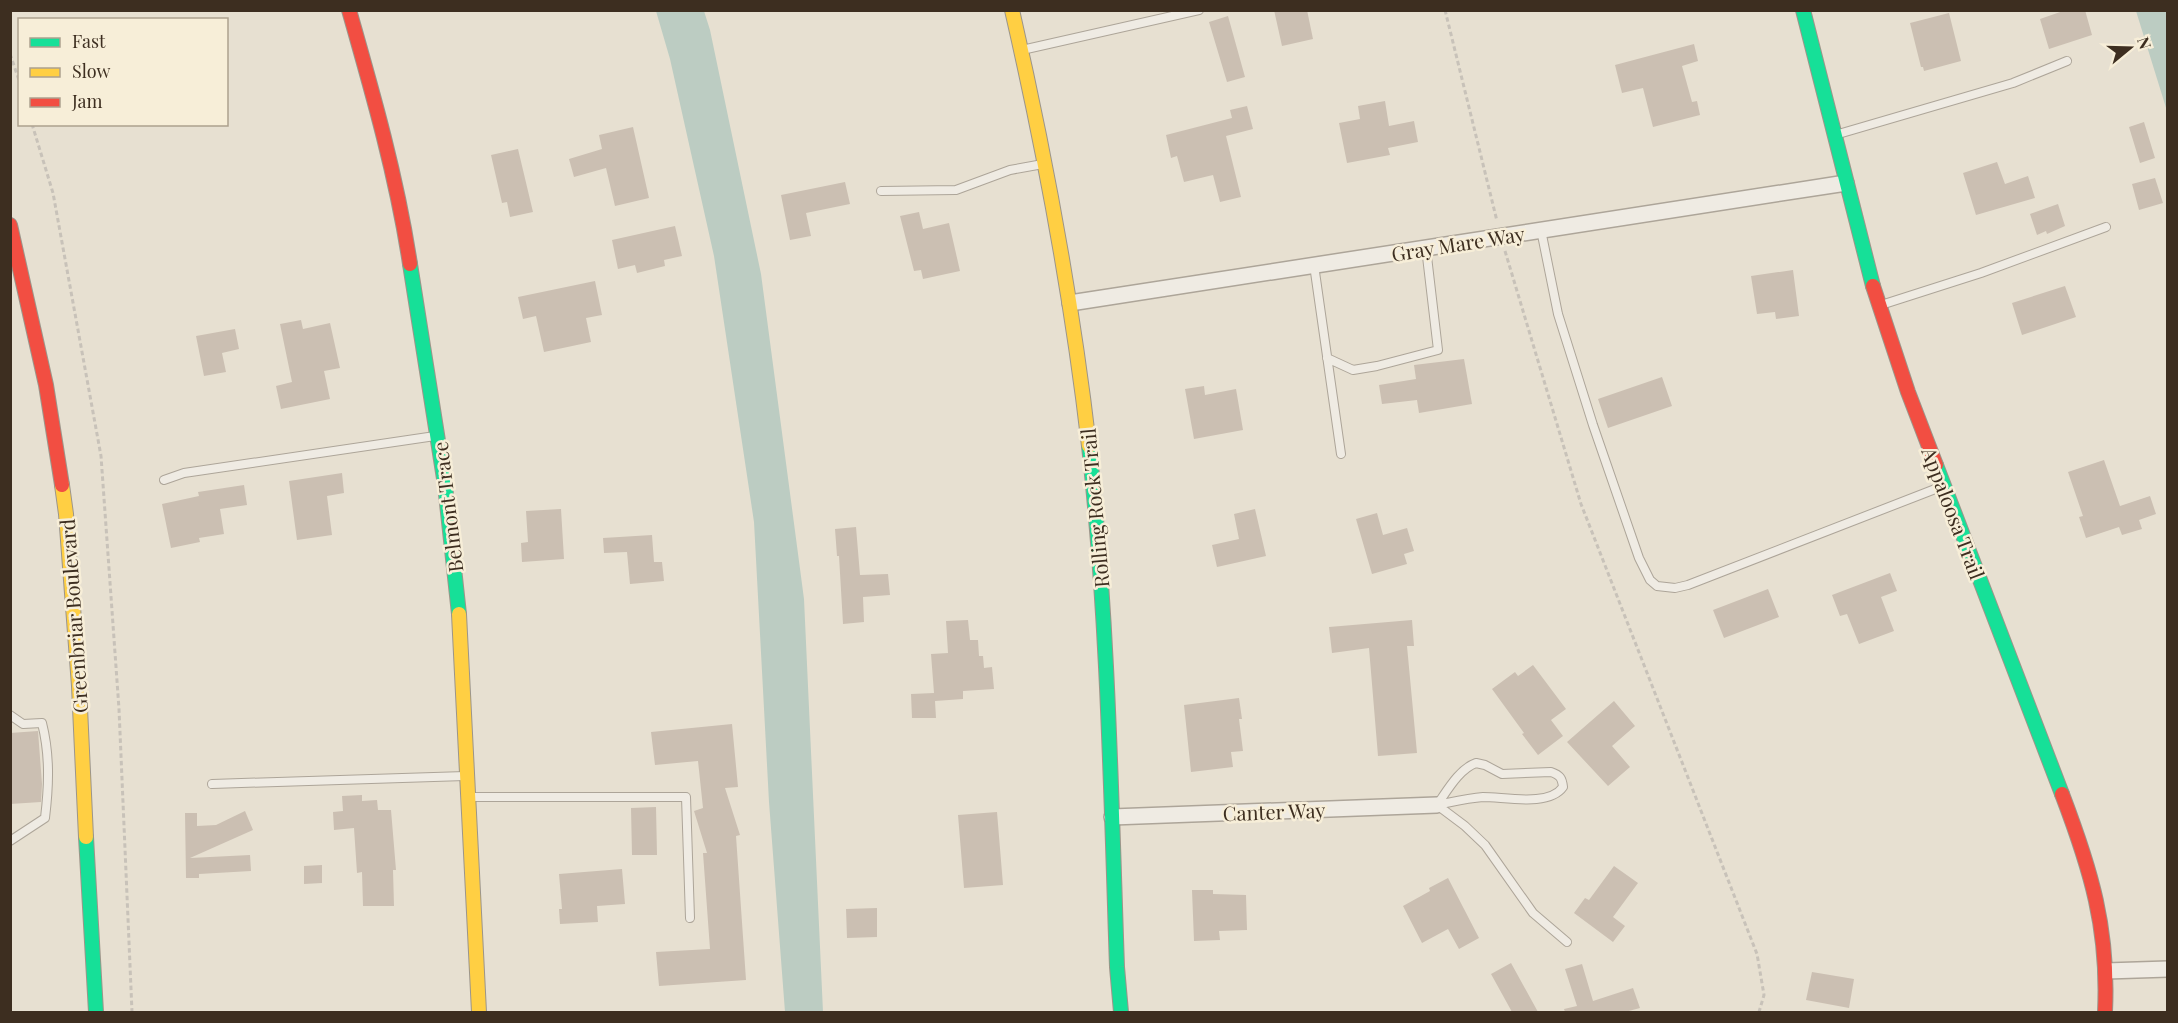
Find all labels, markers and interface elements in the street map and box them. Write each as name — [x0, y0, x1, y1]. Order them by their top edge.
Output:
legend — [18, 18, 228, 126]
north arrow — [2100, 18, 2160, 78]
text: Fast — [72, 29, 106, 53]
text: N — [2133, 34, 2157, 52]
text: Slow — [72, 59, 110, 83]
text: Jam — [71, 89, 102, 113]
street label: Gray Mare Way — [1389, 219, 1527, 267]
street label: Rolling Rock Trail — [1074, 427, 1114, 589]
street label: Belmont Trace — [426, 440, 468, 574]
street label: Appaloosa Trail — [1916, 442, 1992, 583]
street label: Greenbriar Boulevard — [53, 518, 93, 714]
street label: Canter Way — [1222, 796, 1326, 826]

